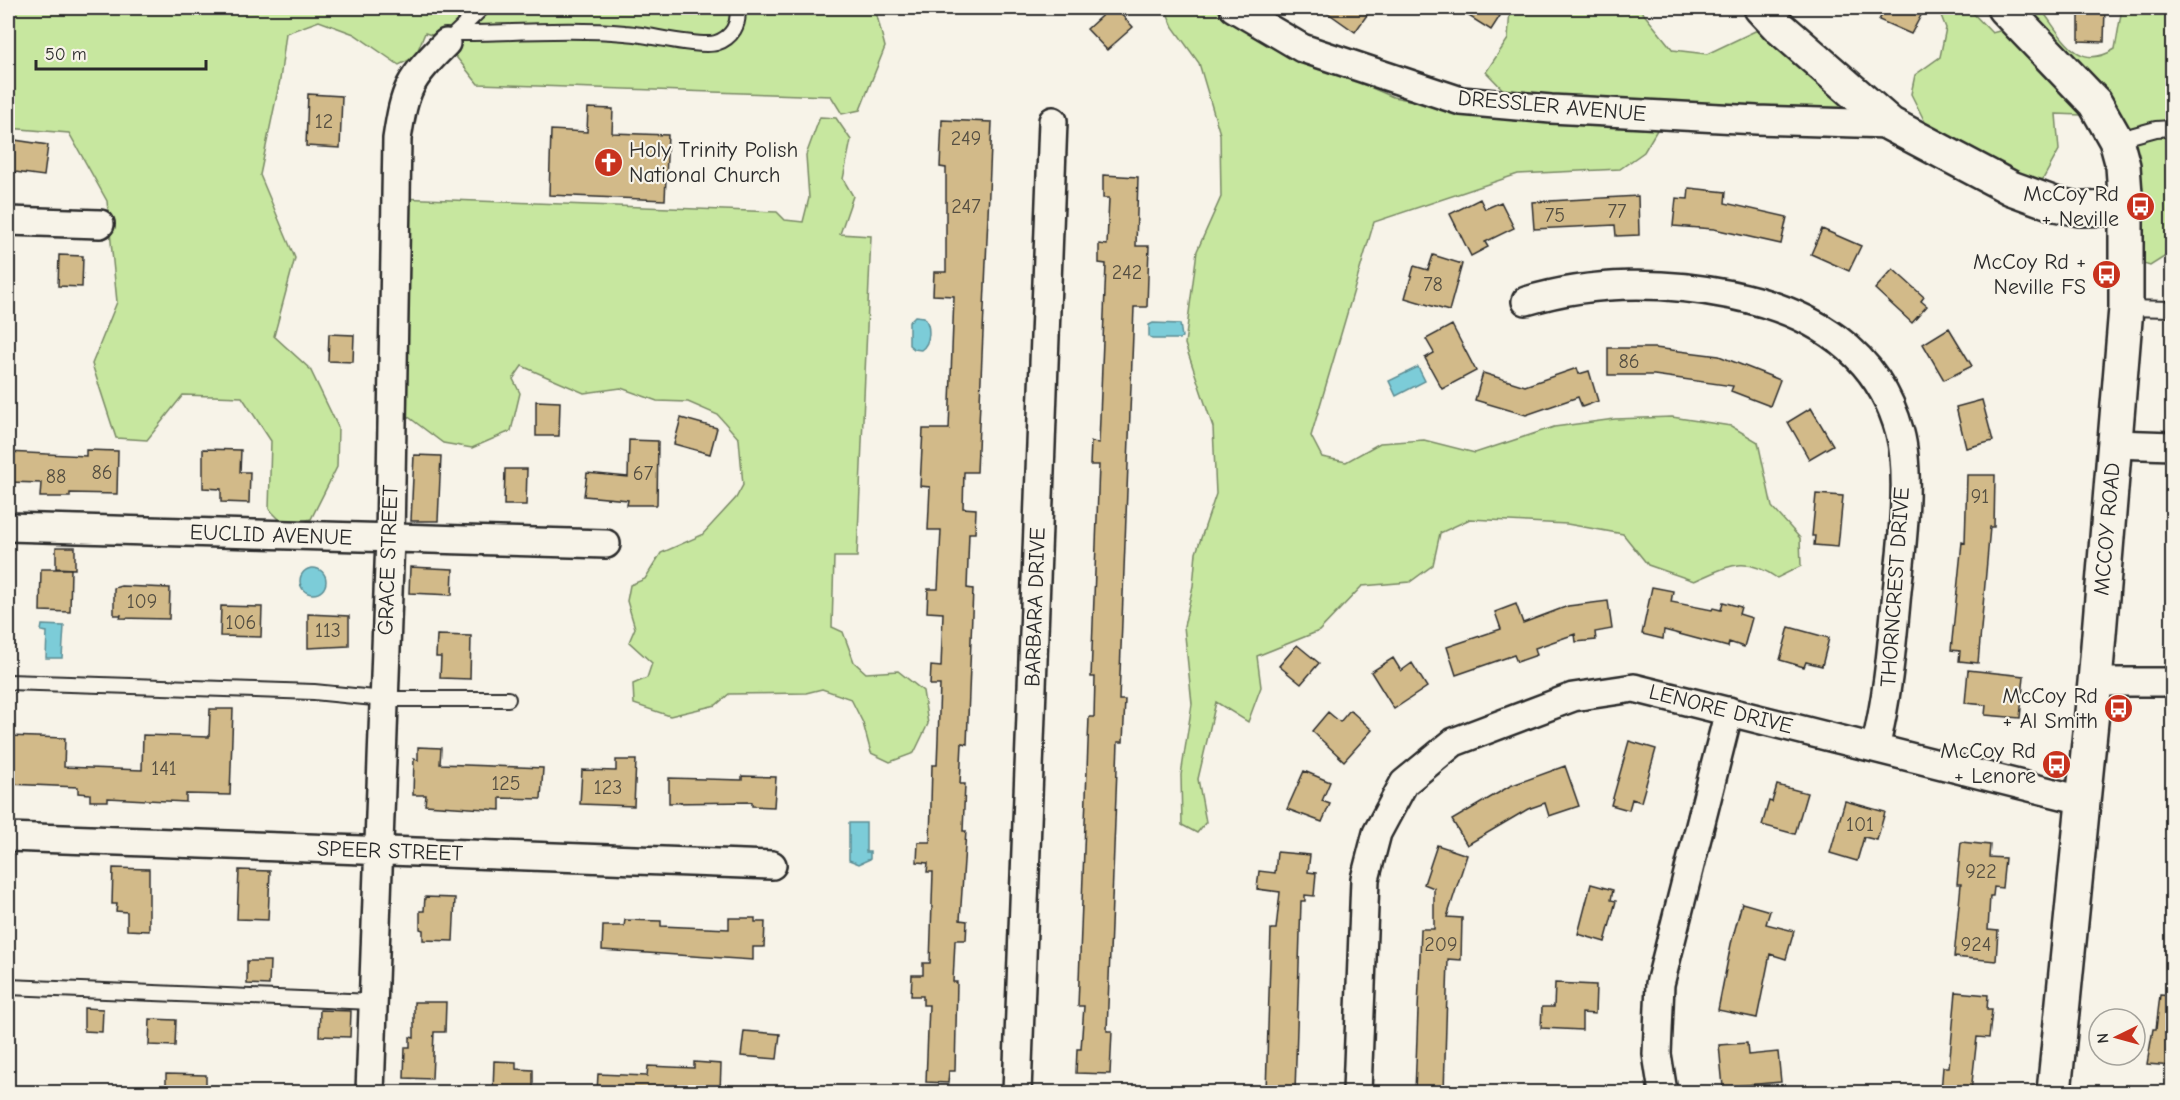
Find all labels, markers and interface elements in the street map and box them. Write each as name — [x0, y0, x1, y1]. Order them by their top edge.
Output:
scale bar — [36, 33, 206, 71]
text: 50 m — [45, 44, 87, 65]
street label: DRESSLER AVENUE — [1457, 85, 1647, 127]
house number: 12 — [315, 110, 333, 133]
house number: 249 — [951, 127, 981, 150]
place label: Holy Trinity Polish National Church — [629, 137, 798, 188]
church icon: Holy Trinity Polish National Church — [592, 147, 624, 179]
place label: McCoy Rd + Neville — [2023, 181, 2119, 232]
bus stop icon: McCoy Rd + Neville — [2124, 191, 2156, 223]
house number: 247 — [951, 195, 981, 218]
house number: 77 — [1608, 200, 1627, 223]
house number: 75 — [1545, 204, 1565, 227]
place label: McCoy Rd + Neville FS — [1973, 249, 2086, 300]
bus stop icon: McCoy Rd + Neville FS — [2091, 259, 2123, 291]
house number: 242 — [1112, 261, 1142, 284]
house number: 78 — [1423, 273, 1443, 296]
house number: 86 — [1618, 350, 1640, 373]
house number: 86 — [91, 461, 113, 484]
house number: 67 — [633, 462, 654, 485]
street label: MCCOY ROAD — [2088, 462, 2126, 596]
house number: 88 — [46, 465, 66, 488]
street label: GRACE STREET — [372, 484, 404, 636]
house number: 91 — [1971, 485, 1989, 508]
street label: THORNCREST DRIVE — [1875, 486, 1915, 688]
street label: EUCLID AVENUE — [189, 519, 353, 551]
street label: BARBARA DRIVE — [1019, 527, 1051, 687]
house number: 109 — [127, 590, 157, 613]
house number: 106 — [226, 611, 256, 634]
house number: 113 — [315, 619, 341, 642]
street label: LENORE DRIVE — [1646, 679, 1796, 739]
place label: McCoy Rd + Al Smith — [2002, 683, 2098, 734]
bus stop icon: McCoy Rd + Al Smith — [2103, 693, 2135, 725]
place label: McCoy Rd + Lenore — [1940, 738, 2036, 789]
bus stop icon: McCoy Rd + Lenore — [2041, 748, 2073, 780]
house number: 141 — [151, 757, 177, 780]
house number: 125 — [491, 772, 521, 795]
house number: 123 — [594, 776, 622, 799]
house number: 101 — [1846, 813, 1874, 836]
street label: SPEER STREET — [316, 835, 464, 867]
house number: 922 — [1965, 860, 1997, 883]
house number: 209 — [1424, 933, 1458, 956]
house number: 924 — [1961, 933, 1991, 956]
north arrow — [2087, 1007, 2147, 1067]
text: N — [2094, 1032, 2112, 1044]

